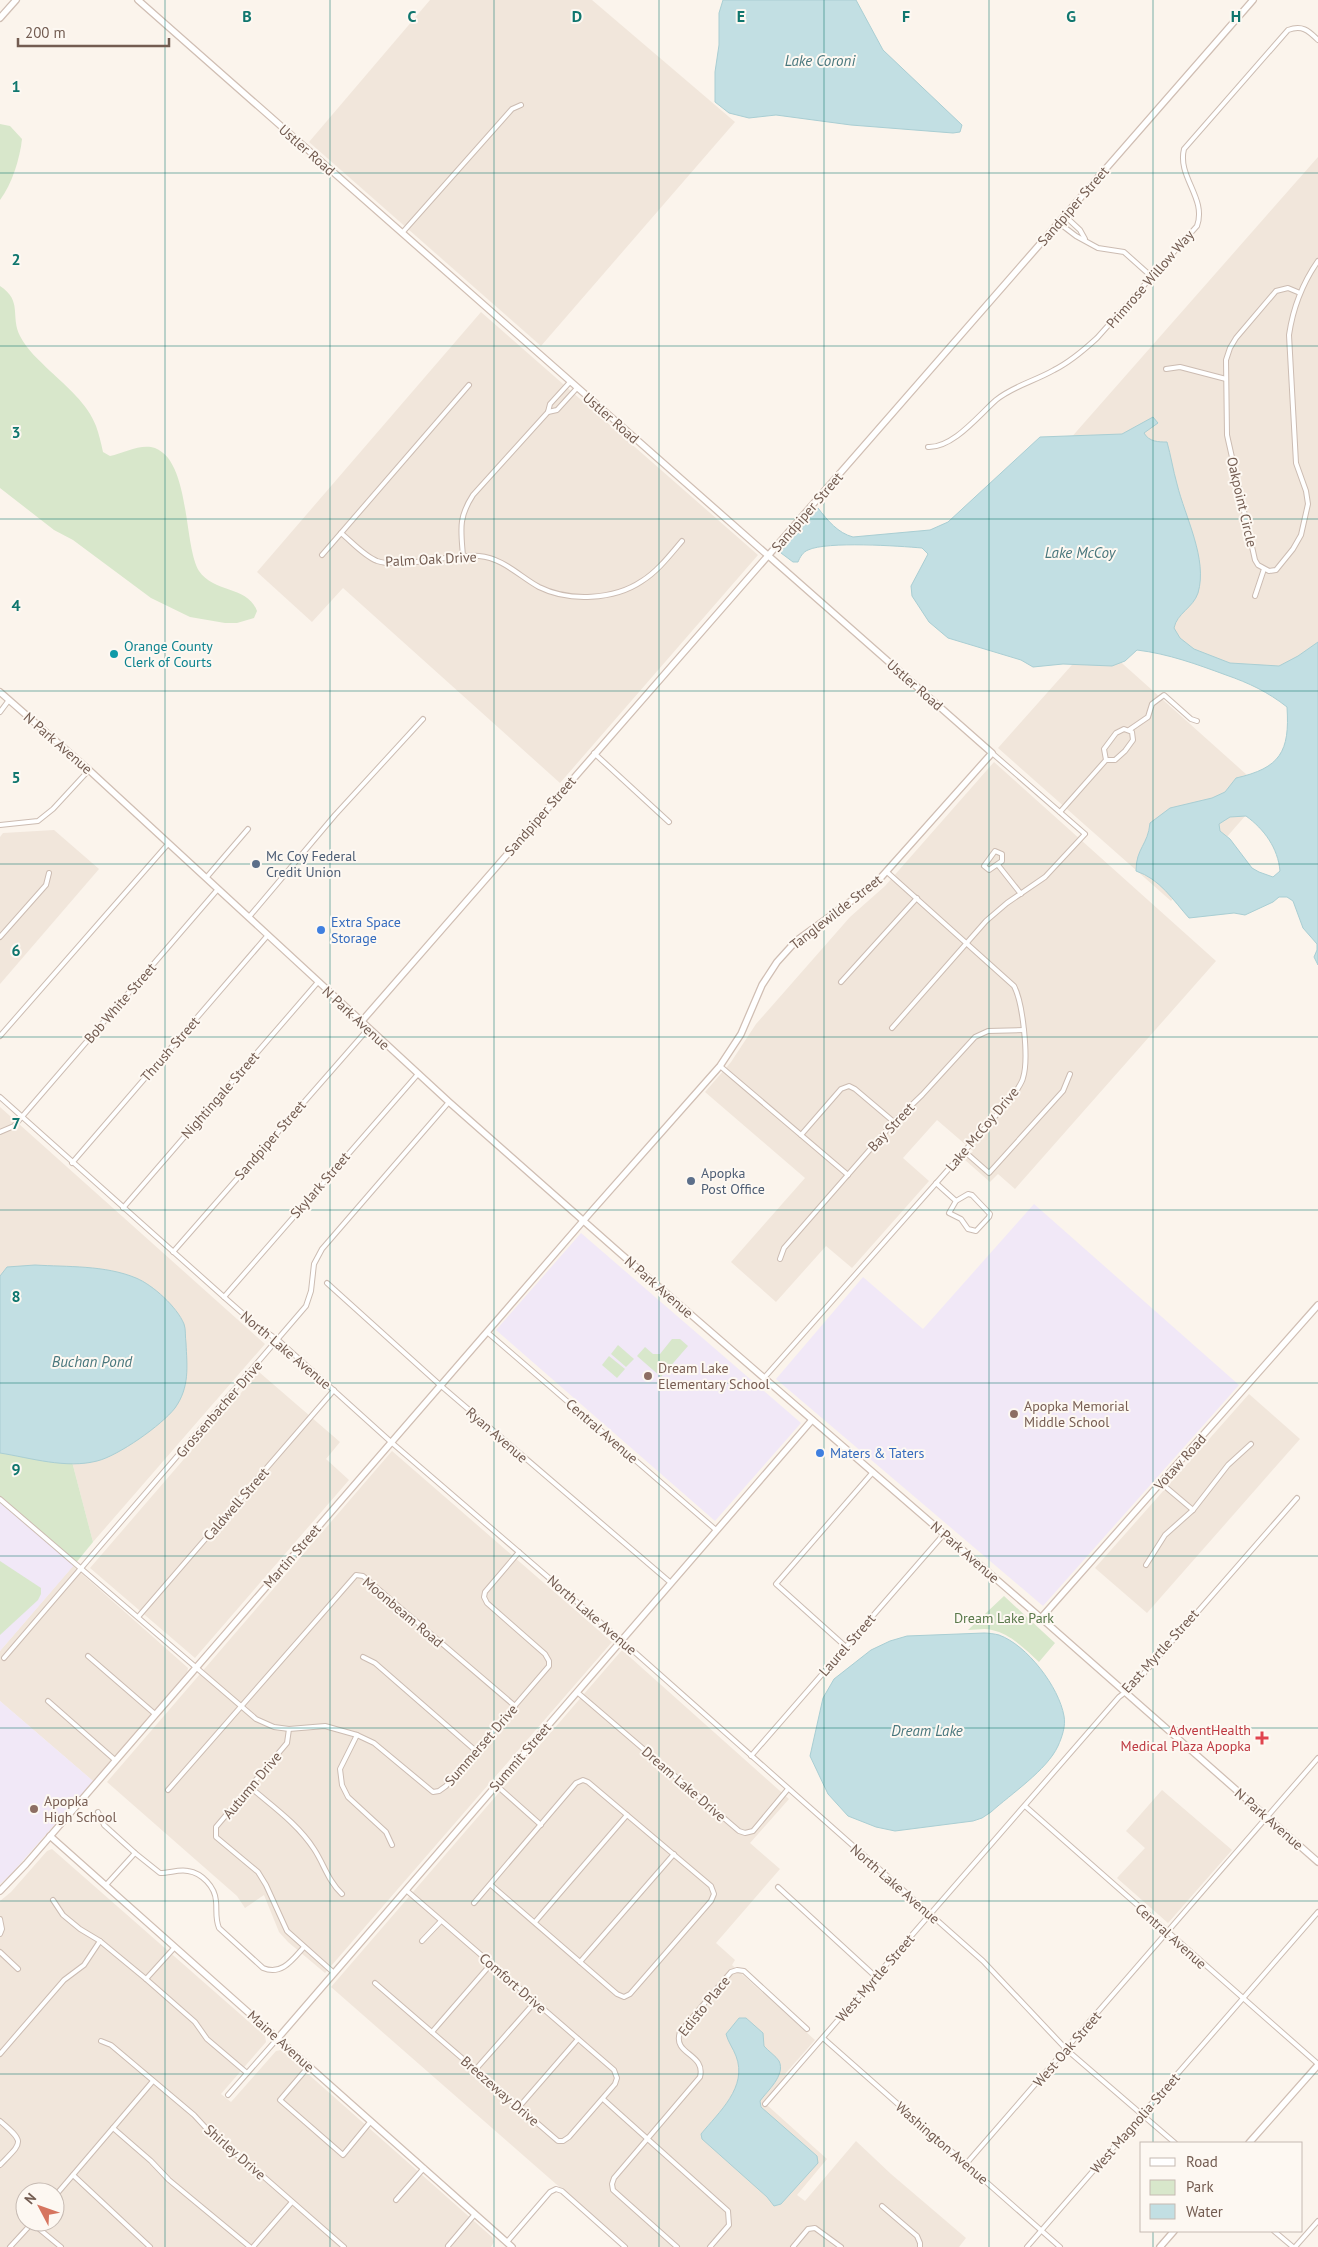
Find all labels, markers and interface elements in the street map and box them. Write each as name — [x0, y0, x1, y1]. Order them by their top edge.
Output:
text: B — [242, 6, 252, 26]
text: C — [408, 6, 417, 26]
text: D — [572, 6, 582, 26]
text: E — [737, 6, 745, 26]
text: F — [902, 6, 910, 26]
text: G — [1066, 6, 1076, 26]
text: H — [1231, 6, 1241, 26]
scale bar — [18, 15, 169, 47]
text: 200 m — [25, 23, 66, 42]
water label: Lake Coroni — [785, 51, 856, 70]
text: 1 — [11, 76, 21, 96]
street label: Ustler Road — [275, 121, 339, 179]
street label: Sandpiper Street — [1033, 162, 1113, 250]
street label: Primrose Willow Way — [1102, 226, 1198, 332]
text: 2 — [11, 249, 21, 269]
street label: Ustler Road — [579, 389, 643, 447]
text: 3 — [11, 422, 21, 442]
street label: Oakpoint Circle — [1223, 455, 1261, 549]
street label: Sandpiper Street — [767, 468, 847, 556]
water label: Lake McCoy — [1045, 543, 1117, 562]
street label: Palm Oak Drive — [385, 548, 477, 570]
text: 4 — [11, 595, 21, 615]
place label: Orange County Clerk of Courts — [124, 637, 213, 671]
marker: Orange County Clerk of Courts — [108, 648, 120, 660]
street label: Ustler Road — [883, 656, 947, 714]
street label: N Park Avenue — [20, 708, 96, 778]
text: 5 — [11, 767, 21, 787]
street label: Sandpiper Street — [500, 772, 580, 860]
place label: Mc Coy Federal Credit Union — [266, 847, 356, 881]
marker: Mc Coy Federal Credit Union — [250, 858, 262, 870]
street label: Tanglewilde Street — [786, 870, 886, 953]
place label: Extra Space Storage — [331, 913, 401, 947]
marker: Extra Space Storage — [315, 924, 327, 936]
text: 6 — [11, 940, 21, 960]
street label: Bob White Street — [80, 959, 160, 1047]
street label: N Park Avenue — [319, 982, 393, 1054]
street label: Thrush Street — [137, 1012, 203, 1085]
street label: Nightingale Street — [177, 1048, 263, 1142]
street label: Lake McCoy Drive — [941, 1083, 1023, 1175]
street label: Sandpiper Street — [230, 1096, 310, 1184]
street label: Bay Street — [864, 1099, 918, 1155]
text: 7 — [11, 1113, 21, 1133]
street label: Skylark Street — [286, 1148, 354, 1222]
place label: Apopka Post Office — [701, 1164, 765, 1198]
marker: Apopka Post Office — [685, 1175, 697, 1187]
street label: N Park Avenue — [621, 1252, 697, 1322]
text: 8 — [11, 1286, 21, 1306]
street label: North Lake Avenue — [237, 1307, 335, 1393]
water label: Buchan Pond — [52, 1352, 133, 1371]
street label: Grossenbacher Drive — [172, 1357, 266, 1461]
place label: Dream Lake Elementary School — [658, 1359, 770, 1393]
marker: Dream Lake Elementary School — [642, 1370, 654, 1382]
street label: Central Avenue — [562, 1395, 642, 1467]
place label: Apopka Memorial Middle School — [1024, 1397, 1129, 1431]
street label: Ryan Avenue — [462, 1403, 532, 1467]
marker: Apopka Memorial Middle School — [1008, 1408, 1020, 1420]
street label: Votaw Road — [1149, 1430, 1210, 1495]
place label: Maters & Taters — [830, 1444, 925, 1462]
marker: Maters & Taters — [814, 1447, 826, 1459]
text: 9 — [11, 1459, 21, 1479]
street label: Caldwell Street — [199, 1463, 273, 1544]
street label: N Park Avenue — [927, 1517, 1003, 1587]
street label: Martin Street — [259, 1520, 325, 1592]
street label: North Lake Avenue — [544, 1571, 640, 1659]
street label: Moonbeam Road — [359, 1573, 447, 1651]
street label: East Myrtle Street — [1117, 1605, 1203, 1697]
park label: Dream Lake Park — [954, 1609, 1054, 1627]
street label: Laurel Street — [815, 1610, 879, 1680]
street label: Summerset Drive — [441, 1700, 521, 1790]
street label: Summit Street — [485, 1719, 555, 1795]
water label: Dream Lake — [891, 1721, 963, 1740]
place label: AdventHealth Medical Plaza Apopka — [1121, 1721, 1251, 1755]
marker: AdventHealth Medical Plaza Apopka — [1255, 1731, 1269, 1745]
street label: Dream Lake Drive — [638, 1743, 730, 1825]
street label: Autumn Drive — [219, 1748, 285, 1822]
street label: N Park Avenue — [1231, 1784, 1307, 1854]
place label: Apopka High School — [44, 1792, 117, 1826]
marker: Apopka High School — [28, 1803, 40, 1815]
street label: North Lake Avenue — [847, 1840, 943, 1928]
street label: Central Avenue — [1132, 1899, 1210, 1973]
street label: West Myrtle Street — [832, 1930, 918, 2026]
street label: Comfort Drive — [476, 1949, 550, 2017]
street label: Edisto Place — [674, 1972, 734, 2040]
street label: Maine Avenue — [244, 2006, 318, 2076]
street label: West Oak Street — [1029, 2007, 1105, 2091]
street label: Breezeway Drive — [457, 2052, 543, 2130]
street label: West Magnolia Street — [1086, 2069, 1184, 2177]
street label: Washington Avenue — [892, 2098, 992, 2188]
street label: Shirley Drive — [201, 2120, 269, 2184]
legend — [1140, 2142, 1303, 2232]
text: Road — [1186, 2152, 1218, 2171]
text: Park — [1186, 2177, 1214, 2196]
north arrow — [15, 2182, 65, 2232]
text: N — [20, 2189, 40, 2208]
text: Water — [1186, 2202, 1223, 2221]

